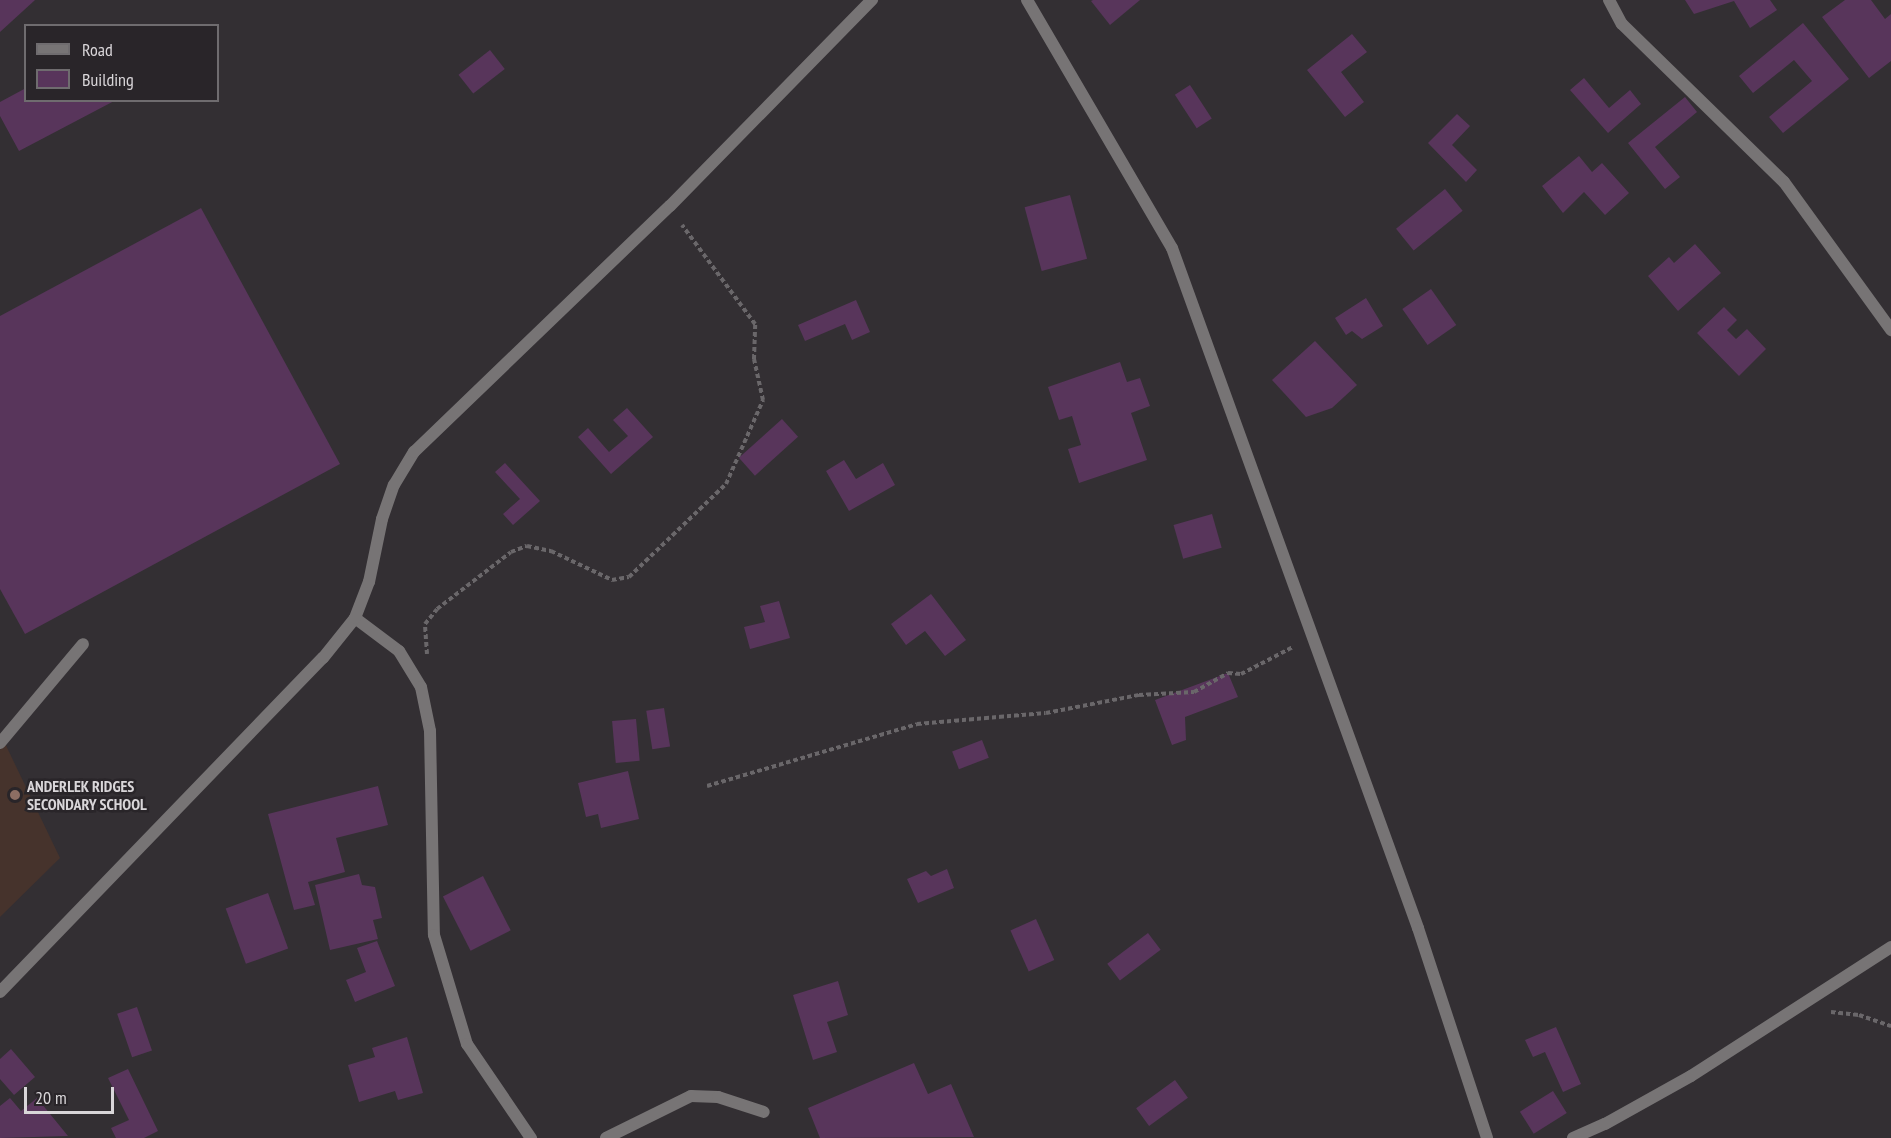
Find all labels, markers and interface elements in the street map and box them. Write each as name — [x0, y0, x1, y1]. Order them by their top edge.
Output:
legend — [24, 24, 219, 102]
text: Road — [82, 38, 113, 61]
text: Building — [82, 68, 134, 91]
place label: ANDERLEK RIDGES SECONDARY SCHOOL — [27, 776, 147, 814]
marker: ANDERLEK RIDGES SECONDARY SCHOOL — [8, 788, 22, 802]
scale bar — [27, 1075, 117, 1113]
text: 20 m — [35, 1086, 67, 1109]

